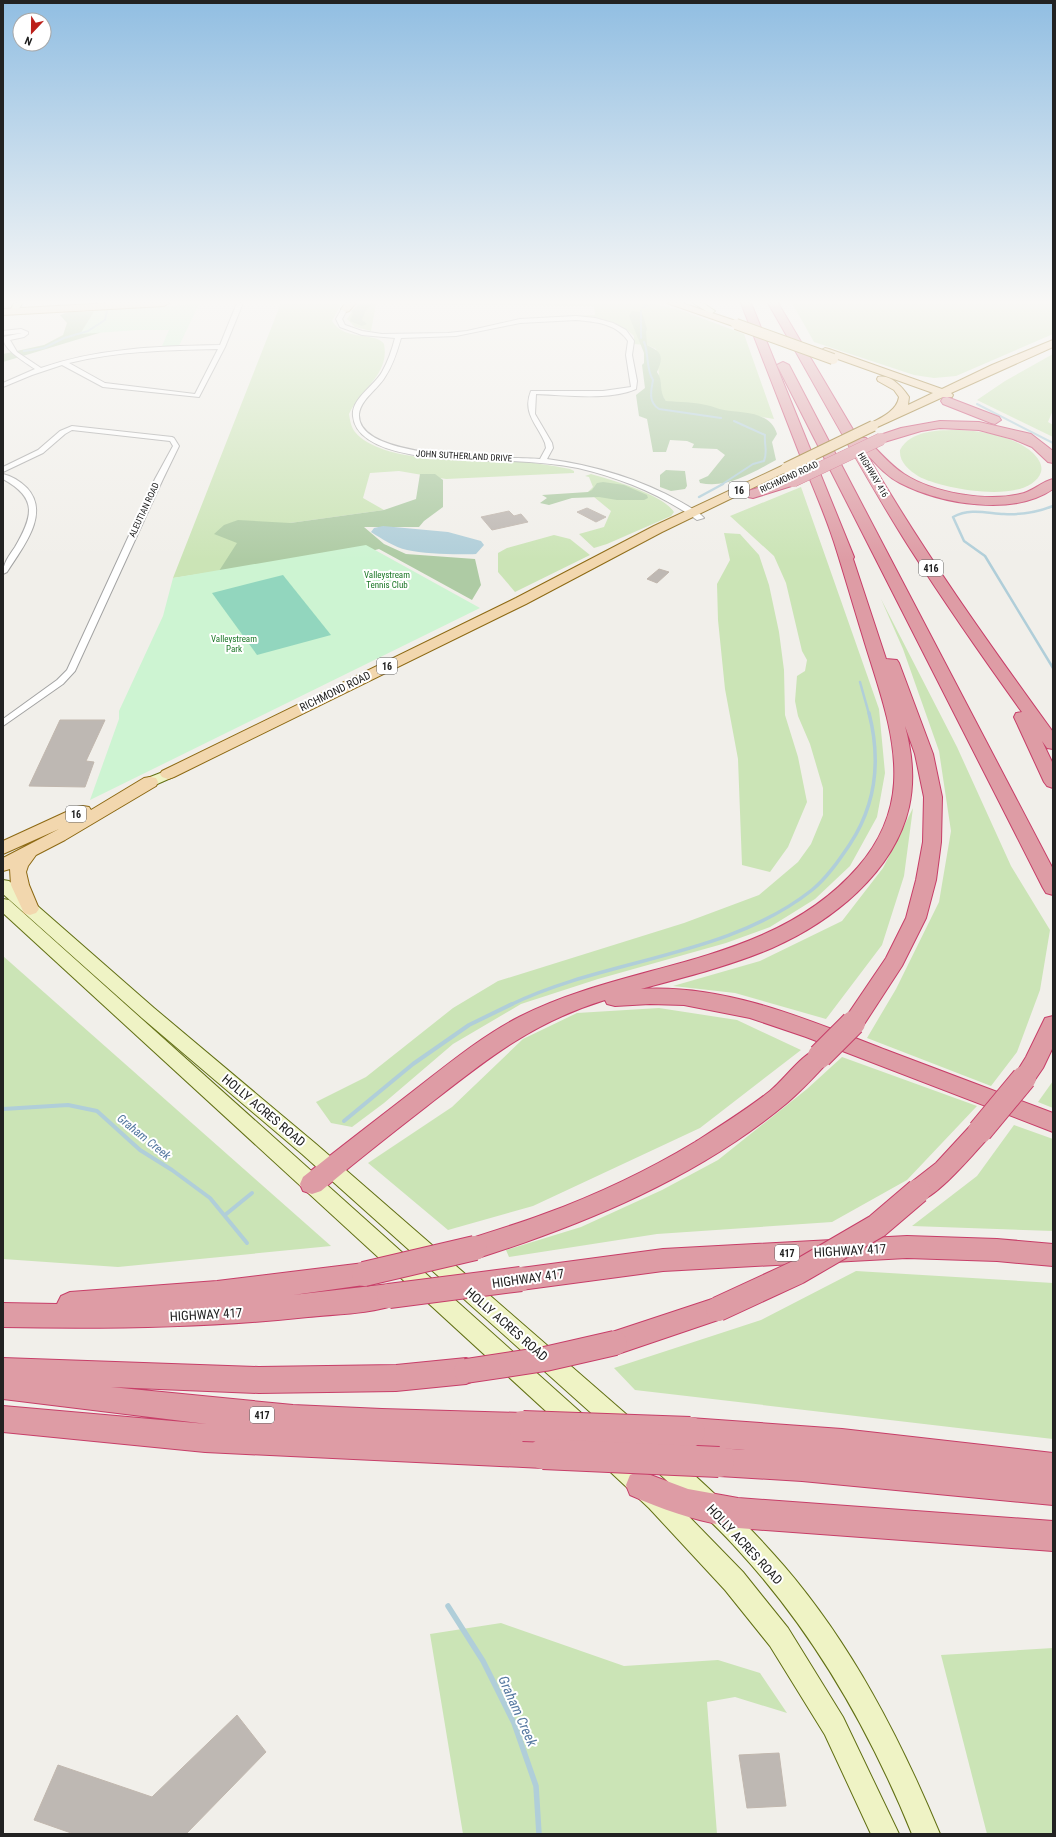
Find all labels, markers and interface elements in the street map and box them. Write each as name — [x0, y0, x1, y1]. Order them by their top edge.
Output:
north arrow — [12, 12, 52, 52]
text: N — [23, 33, 34, 48]
street label: JOHN SUTHERLAND DRIVE — [416, 448, 513, 464]
street label: HIGHWAY 416 — [856, 451, 890, 499]
street label: RICHMOND ROAD — [758, 459, 820, 495]
street label: ALEUTIAN ROAD — [127, 481, 161, 539]
road number: 16 — [729, 482, 749, 498]
road number: 416 — [919, 560, 943, 576]
park label: Valleystream Tennis Club — [364, 570, 410, 590]
park label: Valleystream Park — [211, 634, 257, 654]
road number: 16 — [377, 658, 397, 674]
street label: RICHMOND ROAD — [298, 669, 373, 714]
road number: 16 — [66, 806, 86, 822]
street label: HOLLY ACRES ROAD — [219, 1071, 308, 1150]
water label: Graham Creek — [114, 1111, 174, 1163]
street label: HIGHWAY 417 — [813, 1241, 887, 1260]
road number: 417 — [775, 1245, 799, 1261]
street label: HIGHWAY 417 — [491, 1266, 565, 1291]
street label: HOLLY ACRES ROAD — [463, 1285, 551, 1364]
street label: HIGHWAY 417 — [169, 1305, 243, 1324]
road number: 417 — [250, 1407, 274, 1423]
street label: HOLLY ACRES ROAD — [704, 1501, 786, 1587]
water label: Graham Creek — [495, 1673, 541, 1750]

